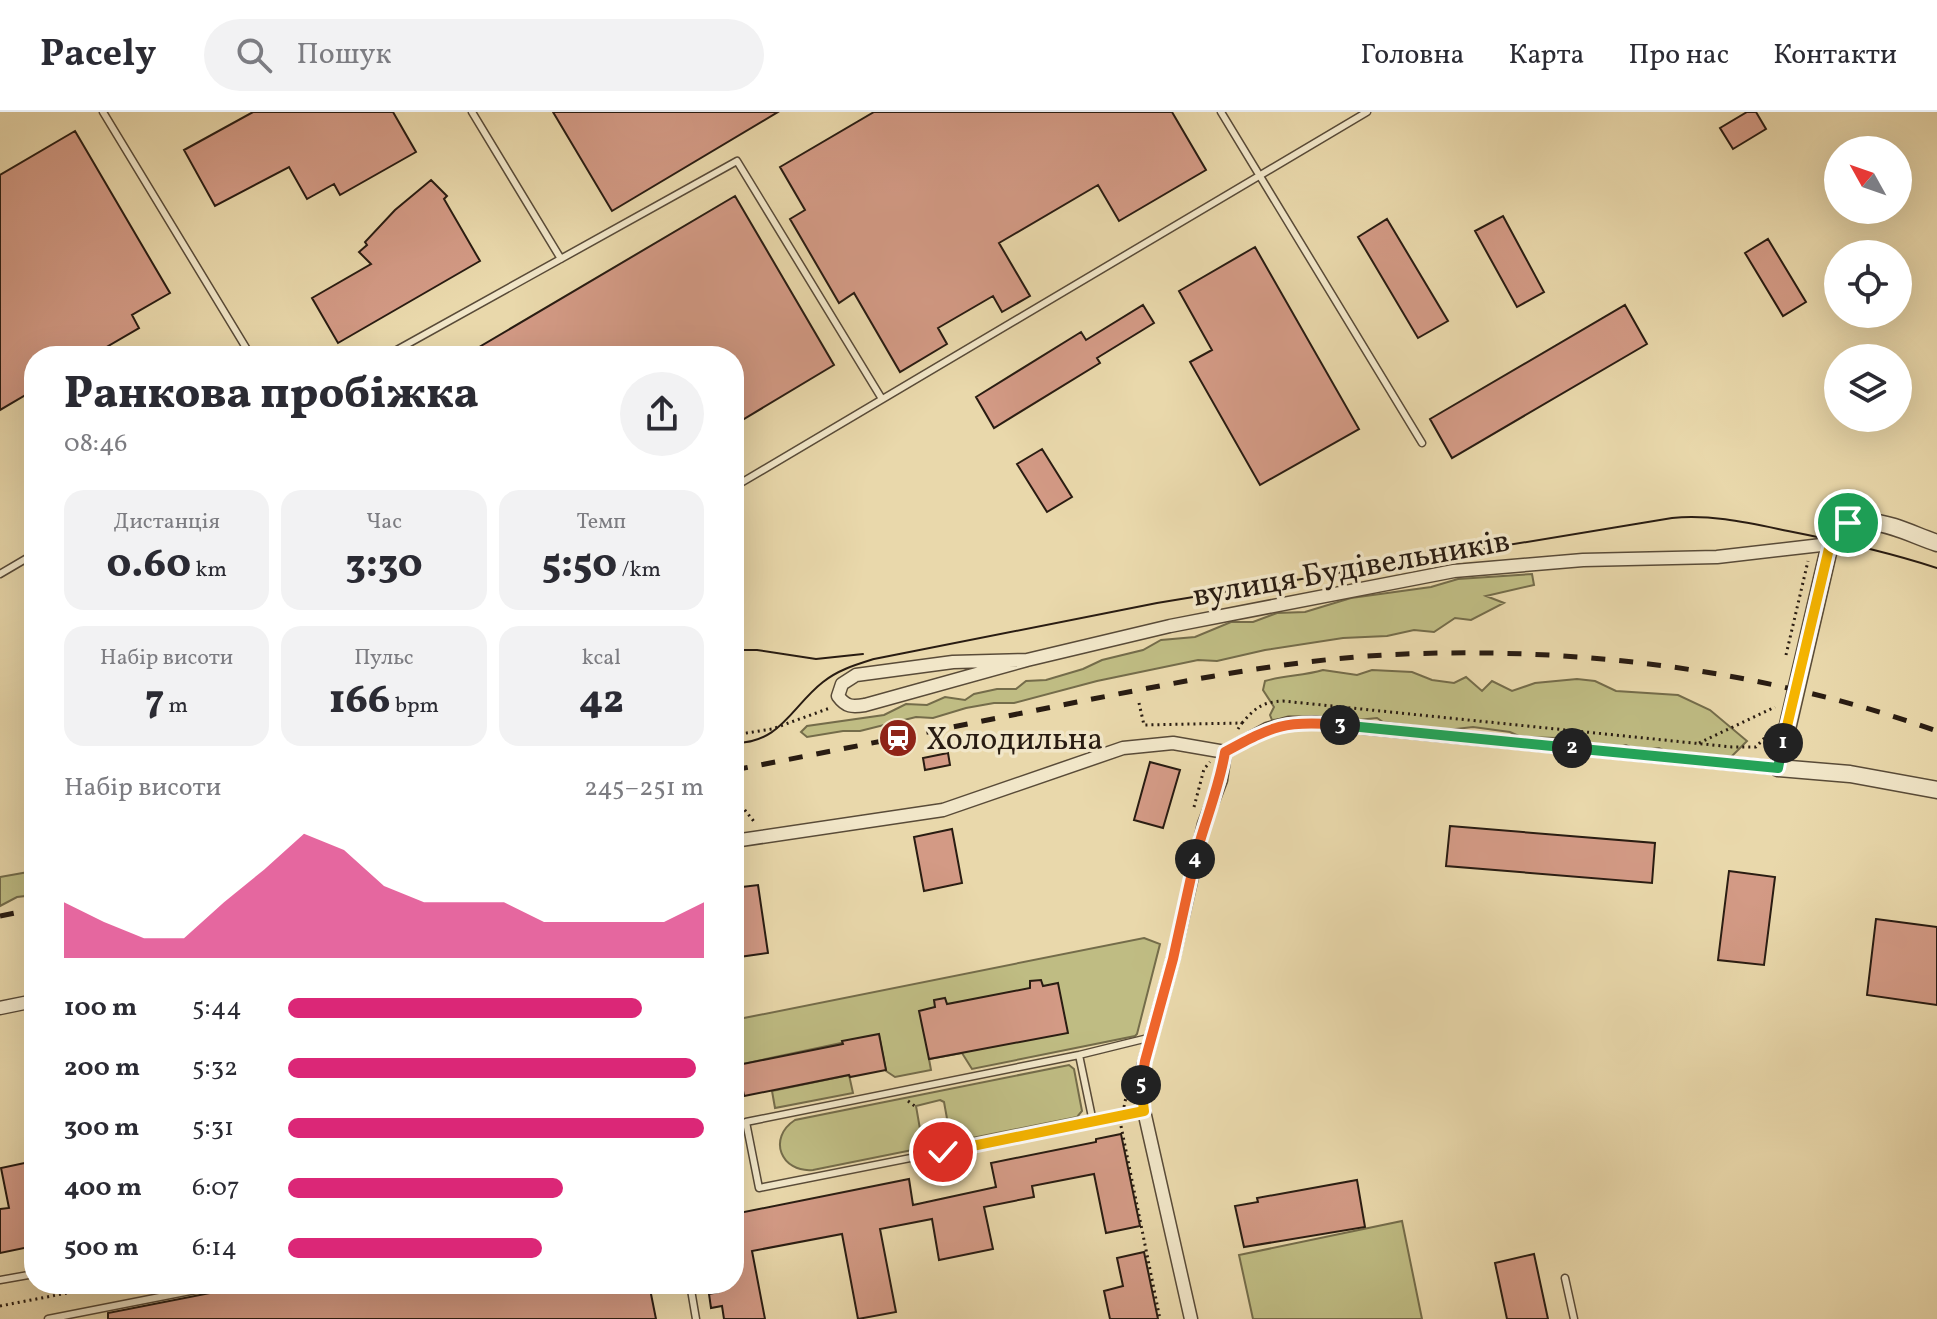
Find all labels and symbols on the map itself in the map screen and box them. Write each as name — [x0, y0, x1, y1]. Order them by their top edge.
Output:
north arrow — [1824, 136, 1912, 224]
pin — [1814, 489, 1882, 557]
street label: вулиця Будівельників — [1190, 520, 1514, 620]
pin: 3 — [1320, 705, 1360, 745]
station icon: Холодильна — [877, 717, 919, 759]
place label: Холодильна — [926, 719, 1103, 763]
pin: 1 — [1763, 723, 1803, 763]
pin: 2 — [1552, 728, 1592, 768]
pin: 4 — [1175, 839, 1215, 879]
pin: 5 — [1121, 1065, 1161, 1105]
pin — [909, 1118, 977, 1186]

